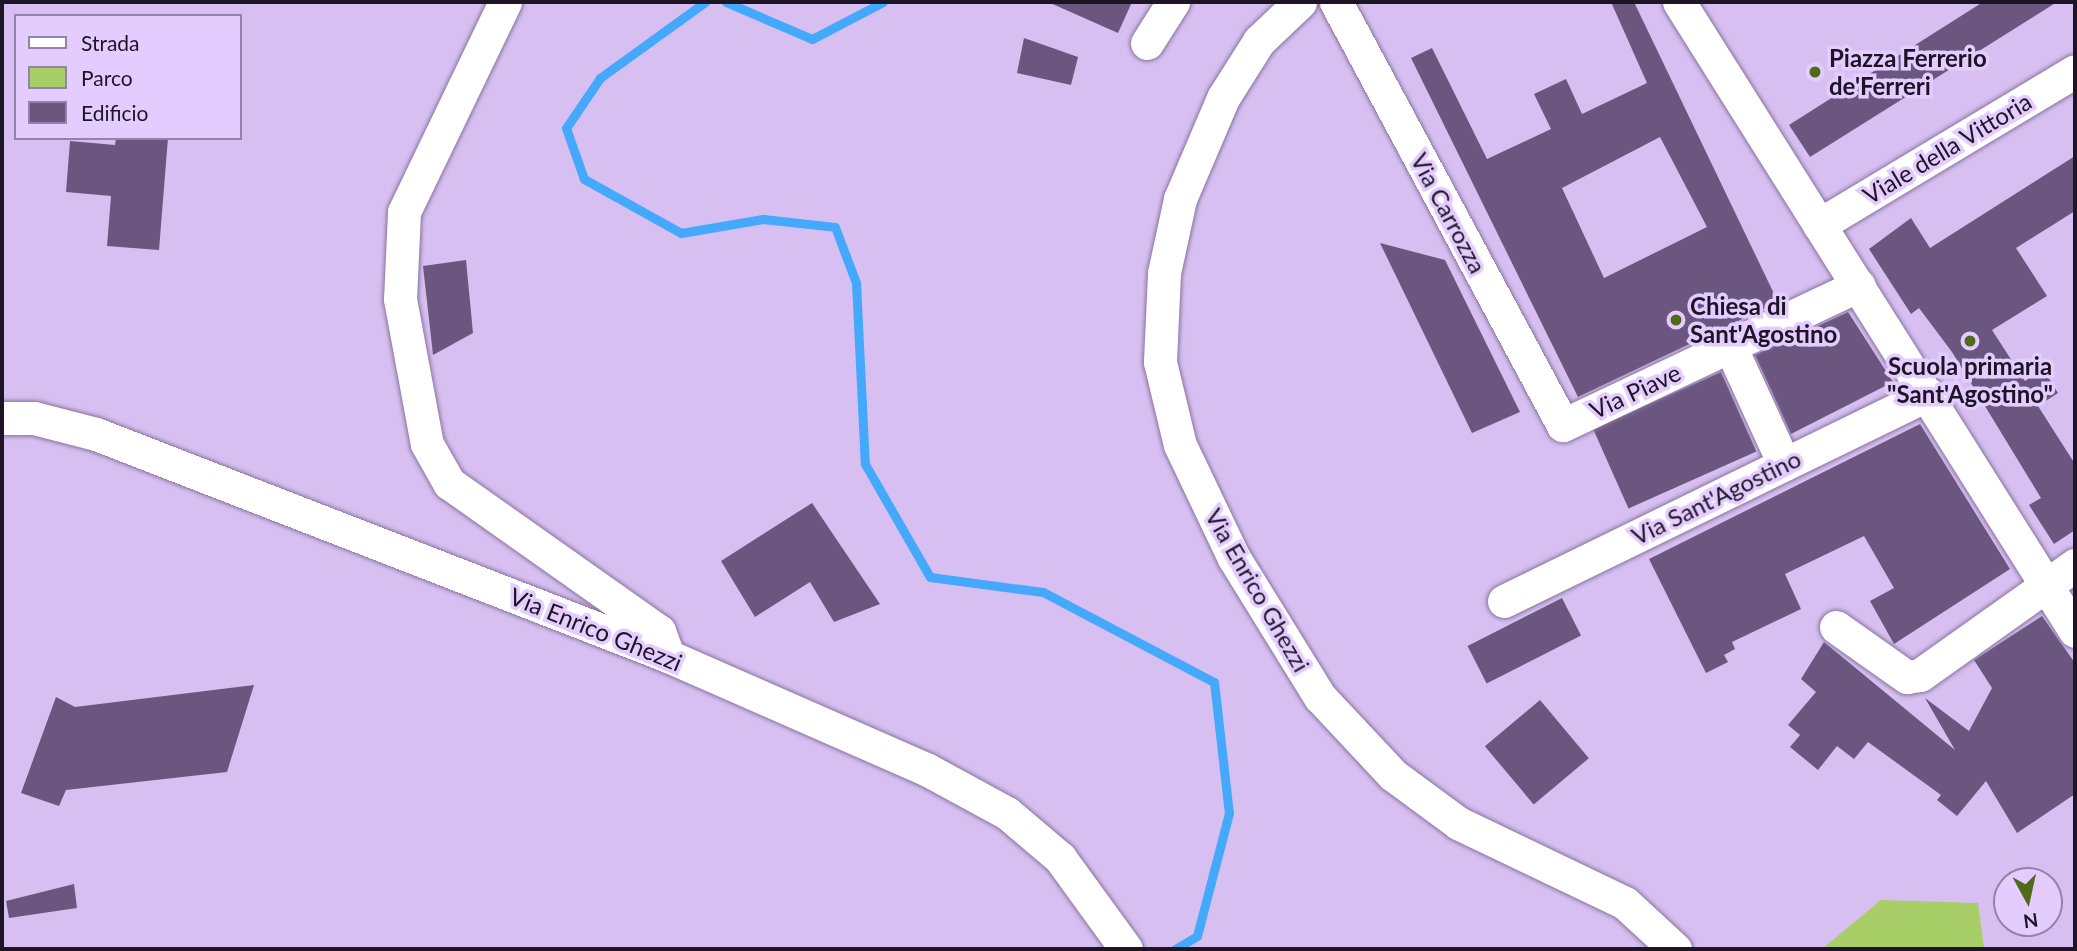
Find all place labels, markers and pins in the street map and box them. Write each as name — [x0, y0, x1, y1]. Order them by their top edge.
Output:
place label: Piazza Ferrerio de'Ferreri — [1829, 44, 1987, 100]
marker: Piazza Ferrerio de'Ferreri — [1807, 64, 1823, 80]
place label: Chiesa di Sant'Agostino — [1690, 292, 1837, 348]
marker: Chiesa di Sant'Agostino — [1668, 312, 1684, 328]
marker: Scuola primaria "Sant'Agostino" — [1962, 333, 1978, 349]
place label: Scuola primaria "Sant'Agostino" — [1887, 352, 2053, 408]

